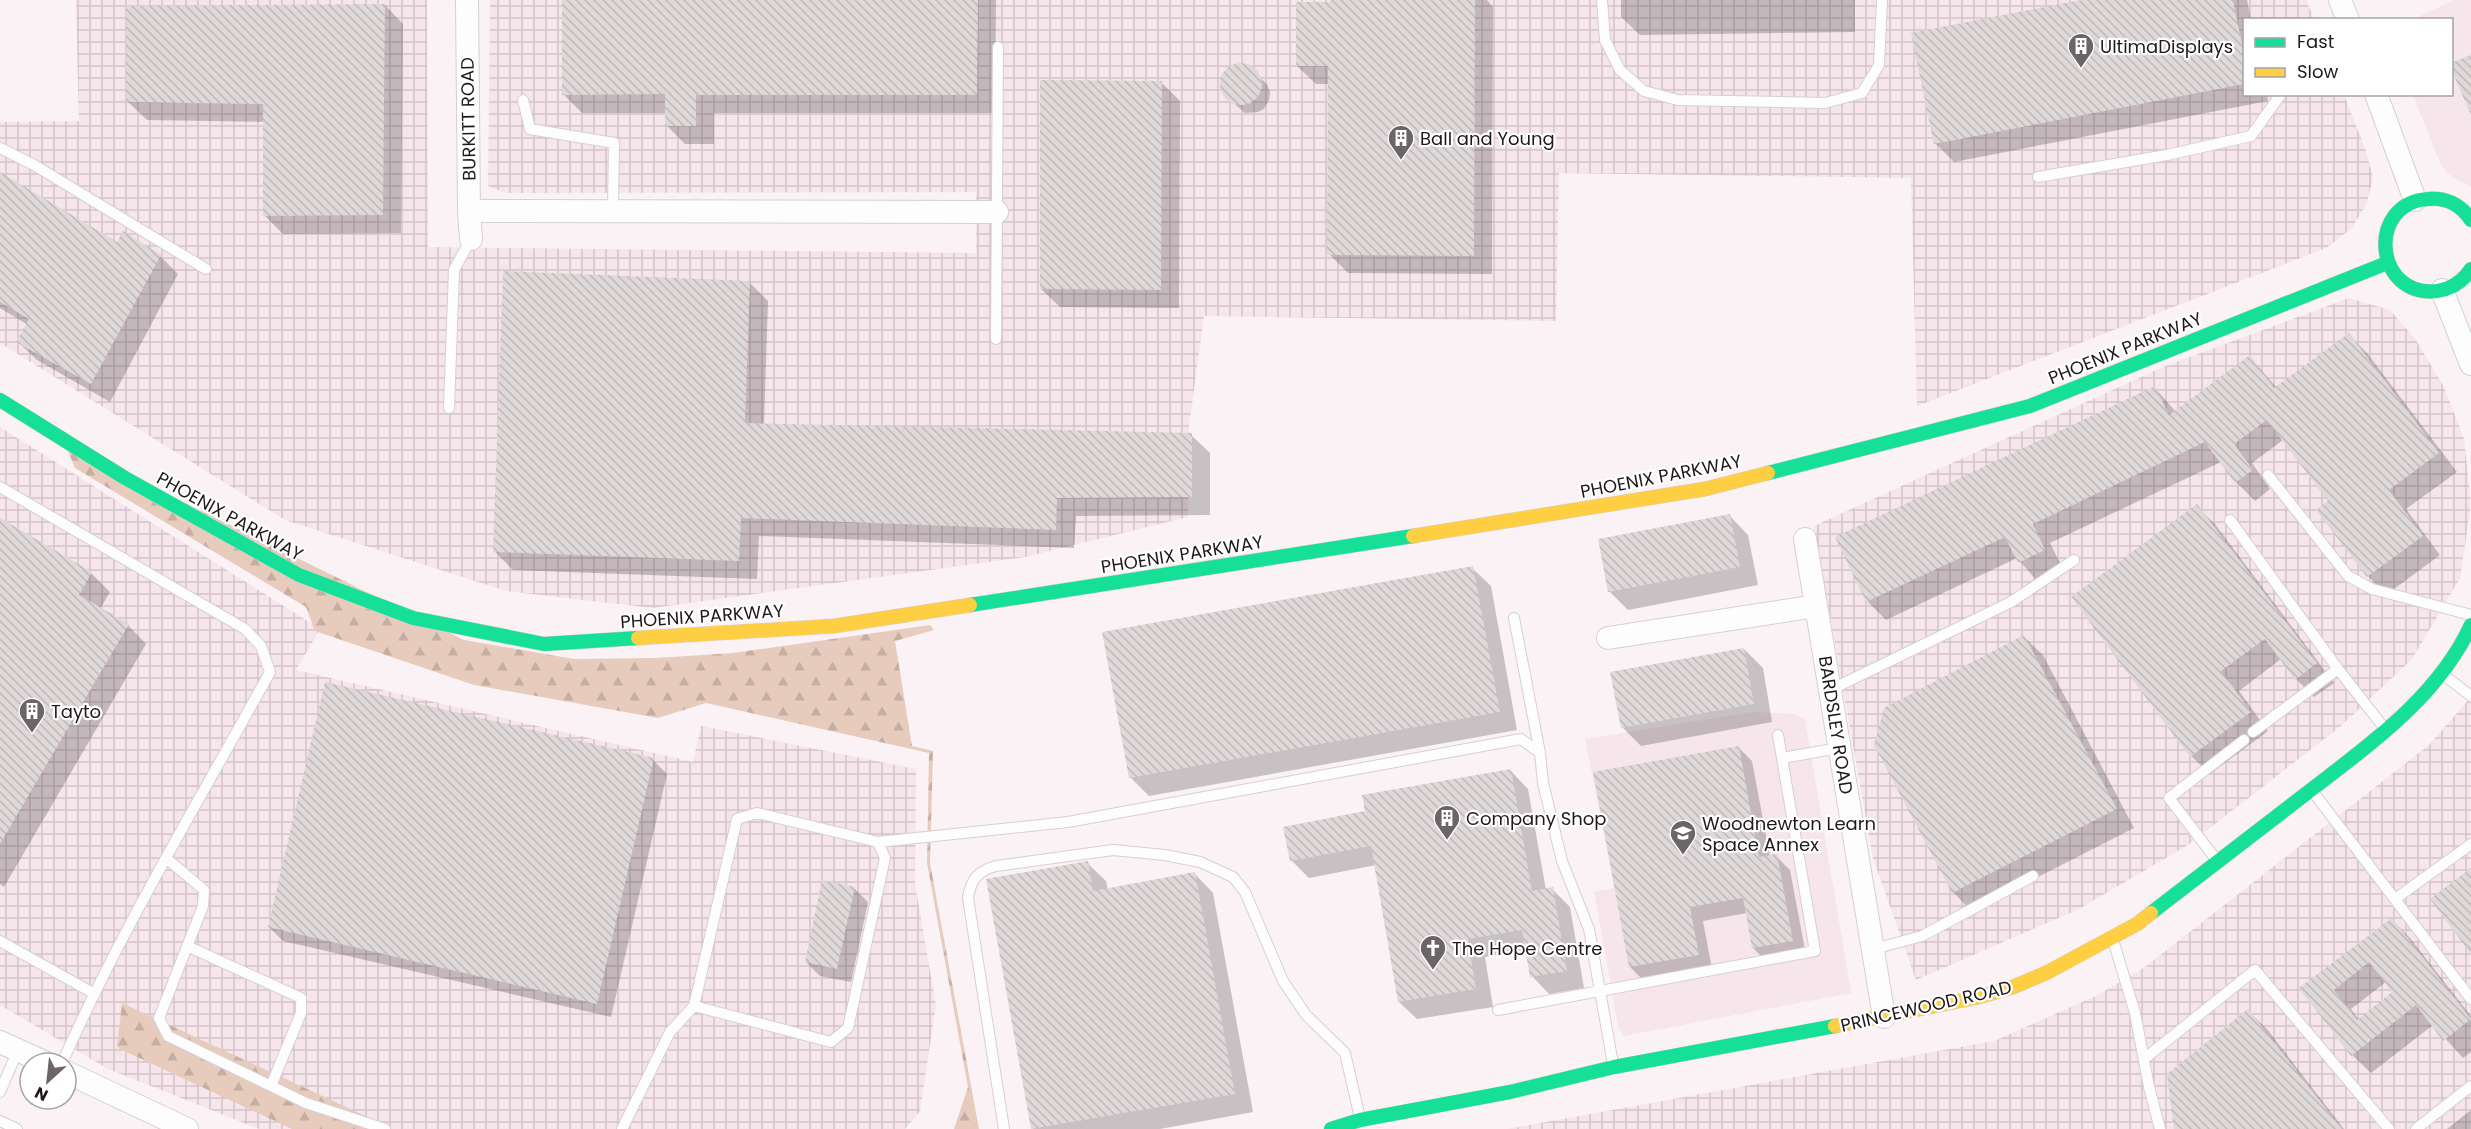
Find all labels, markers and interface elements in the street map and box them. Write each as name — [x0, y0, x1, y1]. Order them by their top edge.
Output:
legend — [2243, 18, 2453, 96]
text: Fast — [2297, 29, 2334, 54]
building icon: UltimaDisplays — [2066, 31, 2096, 69]
place label: UltimaDisplays — [2100, 34, 2233, 59]
street label: BURKITT ROAD — [454, 57, 482, 181]
text: Slow — [2297, 59, 2339, 84]
building icon: Ball and Young — [1386, 123, 1416, 161]
place label: Ball and Young — [1420, 126, 1555, 151]
street label: PHOENIX PARKWAY — [2044, 306, 2206, 390]
street label: PHOENIX PARKWAY — [1578, 448, 1744, 504]
street label: PHOENIX PARKWAY — [152, 465, 308, 567]
street label: PHOENIX PARKWAY — [1099, 529, 1265, 579]
street label: PHOENIX PARKWAY — [619, 598, 785, 634]
street label: BARDSLEY ROAD — [1813, 654, 1859, 796]
building icon: Tayto — [17, 696, 47, 734]
place label: Tayto — [51, 699, 101, 724]
building icon: Company Shop — [1432, 803, 1462, 841]
place label: Company Shop — [1466, 806, 1607, 831]
place label: Woodnewton Learn Space Annex — [1702, 811, 1876, 857]
school or university icon: Woodnewton Learn Space Annex — [1668, 818, 1698, 856]
church icon: The Hope Centre — [1418, 933, 1448, 971]
place label: The Hope Centre — [1452, 936, 1602, 961]
street label: PRINCEWOOD ROAD — [1838, 974, 2014, 1038]
north arrow — [18, 1051, 78, 1111]
text: N — [31, 1081, 52, 1107]

